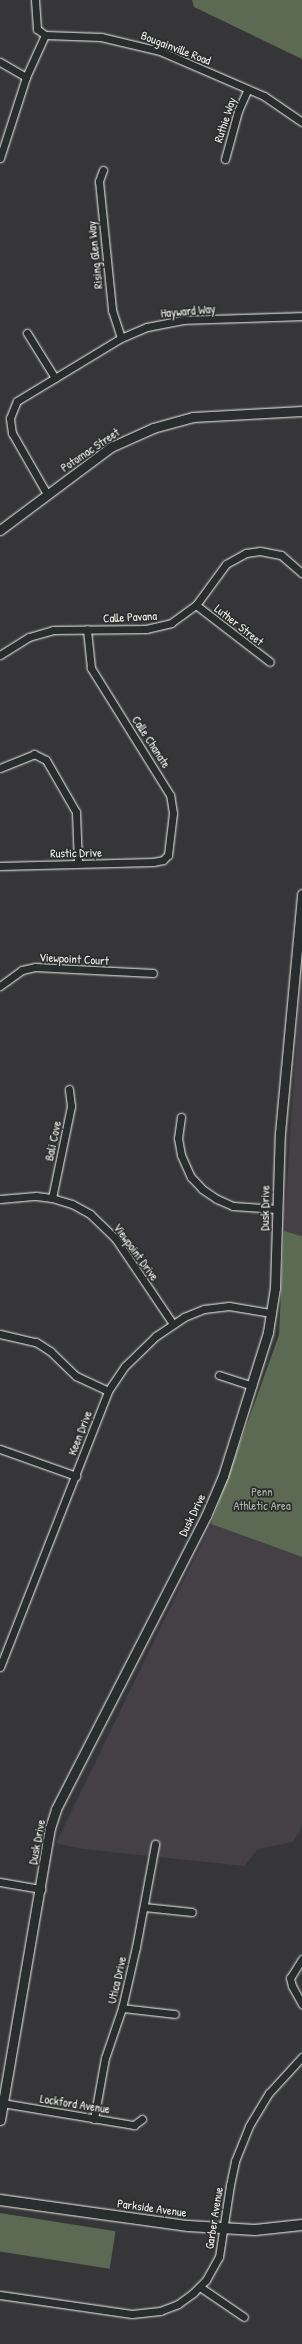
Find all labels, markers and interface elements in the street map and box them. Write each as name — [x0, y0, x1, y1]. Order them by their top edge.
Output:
street label: Bougainville Road — [139, 28, 213, 68]
street label: Ruthie Way — [211, 96, 239, 144]
street label: Rising Glen Way — [84, 220, 106, 290]
street label: Hayward Way — [160, 301, 216, 321]
street label: Potomac Street — [58, 425, 122, 475]
street label: Luther Street — [212, 601, 266, 649]
street label: Calle Pavana — [103, 608, 157, 626]
street label: Calle Chanate — [129, 713, 173, 771]
street label: Rustic Drive — [50, 845, 102, 861]
street label: Viewpoint Court — [39, 950, 109, 968]
street label: Bali Cove — [42, 1120, 64, 1162]
street label: Dusk Drive — [257, 1185, 273, 1231]
street label: Viewpoint Drive — [110, 1221, 162, 1283]
street label: Keen Drive — [65, 1409, 95, 1457]
park label: Penn Athletic Area — [233, 1485, 291, 1513]
street label: Dusk Drive — [176, 1491, 208, 1539]
street label: Dusk Drive — [26, 1818, 48, 1866]
street label: Utica Drive — [105, 1955, 129, 2005]
street label: Lockford Avenue — [39, 2091, 111, 2117]
street label: Garber Avenue — [202, 2186, 226, 2250]
street label: Parkside Avenue — [116, 2196, 188, 2220]

